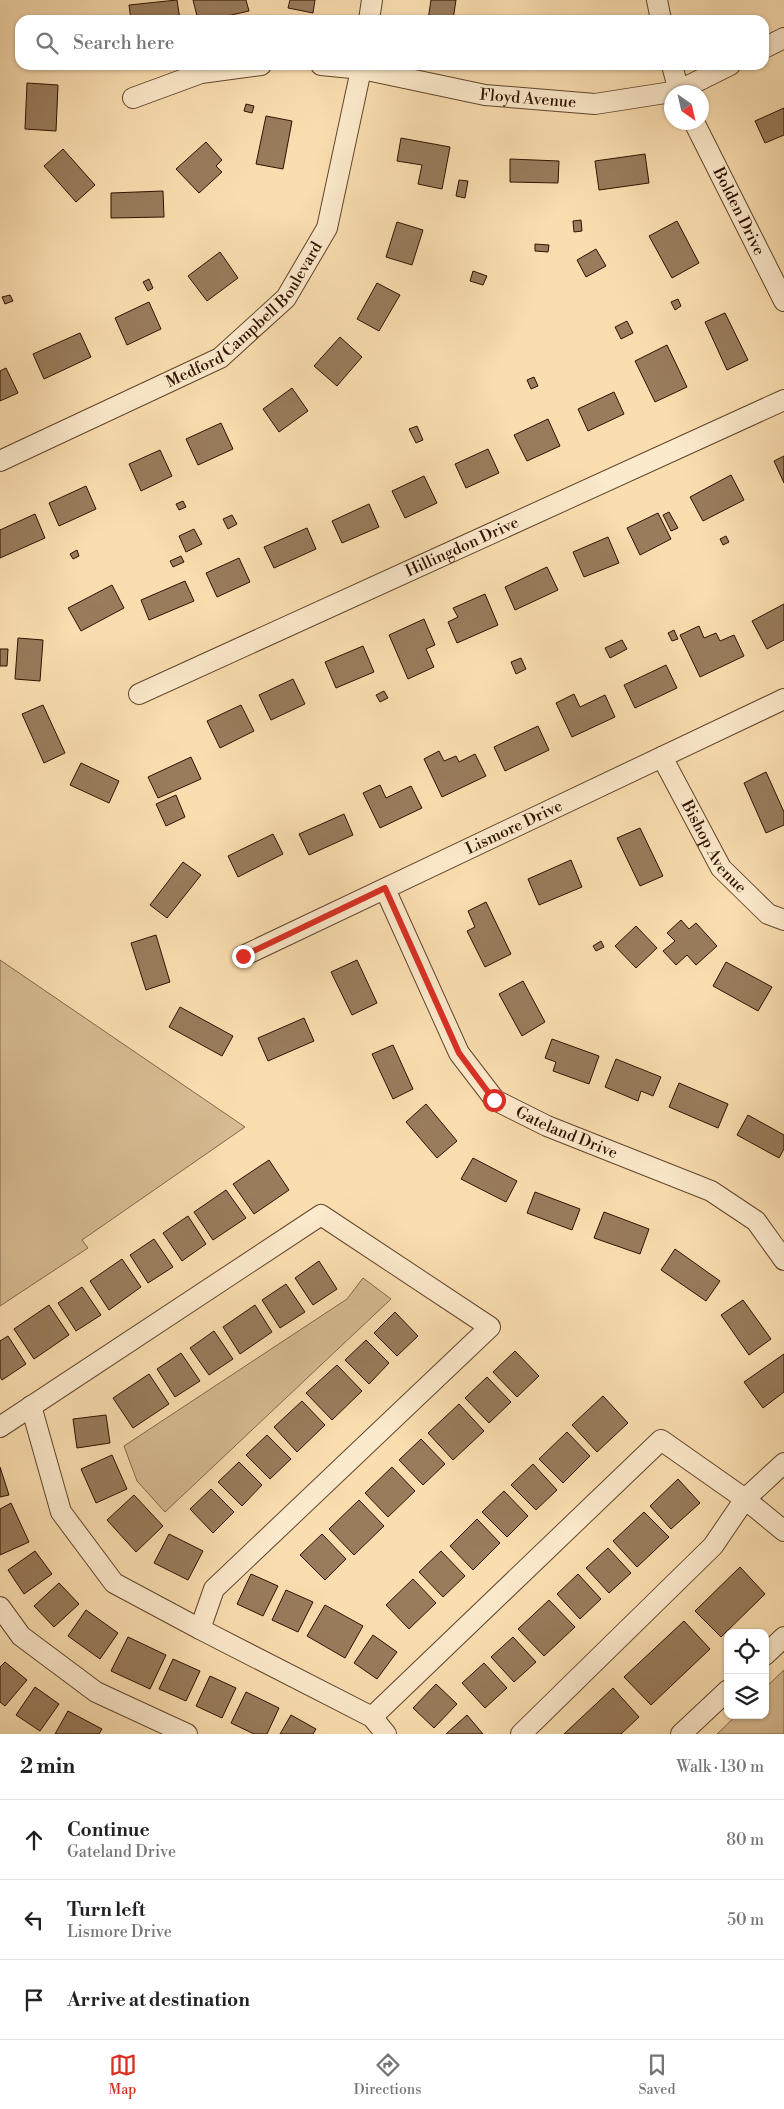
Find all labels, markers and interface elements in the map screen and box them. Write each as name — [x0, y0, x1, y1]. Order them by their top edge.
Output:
search box — [15, 15, 769, 70]
icon: search — [33, 29, 61, 57]
text: Search here — [73, 31, 174, 55]
street label: Floyd Avenue — [479, 85, 577, 112]
north arrow — [664, 85, 709, 130]
street label: Bolden Drive — [708, 163, 769, 259]
street label: Medford Campbell Boulevard — [163, 238, 327, 392]
street label: Hillingdon Drive — [402, 512, 522, 581]
street label: Lismore Drive — [462, 796, 566, 859]
street label: Bishop Avenue — [676, 796, 751, 898]
route end — [232, 945, 255, 968]
route start — [483, 1089, 506, 1112]
street label: Gateland Drive — [512, 1102, 621, 1163]
map controls — [724, 1629, 769, 1719]
button: locate — [724, 1629, 769, 1674]
button: layers — [724, 1674, 769, 1719]
text: 2 min — [20, 1754, 75, 1780]
text: Walk · 130 m — [676, 1757, 764, 1777]
text: Continue — [67, 1818, 150, 1842]
icon: ahead — [20, 1826, 48, 1854]
text: 80 m — [726, 1830, 764, 1850]
text: Gateland Drive — [67, 1842, 176, 1862]
text: Turn left — [67, 1898, 146, 1922]
icon: left — [20, 1906, 48, 1934]
text: 50 m — [727, 1910, 764, 1930]
text: Lismore Drive — [67, 1922, 172, 1942]
icon: arrive — [20, 1986, 48, 2014]
text: Arrive at destination — [67, 1988, 250, 2012]
tab: Map — [109, 2051, 137, 2099]
tab: Directions — [354, 2051, 421, 2099]
tab: Saved — [639, 2051, 675, 2099]

